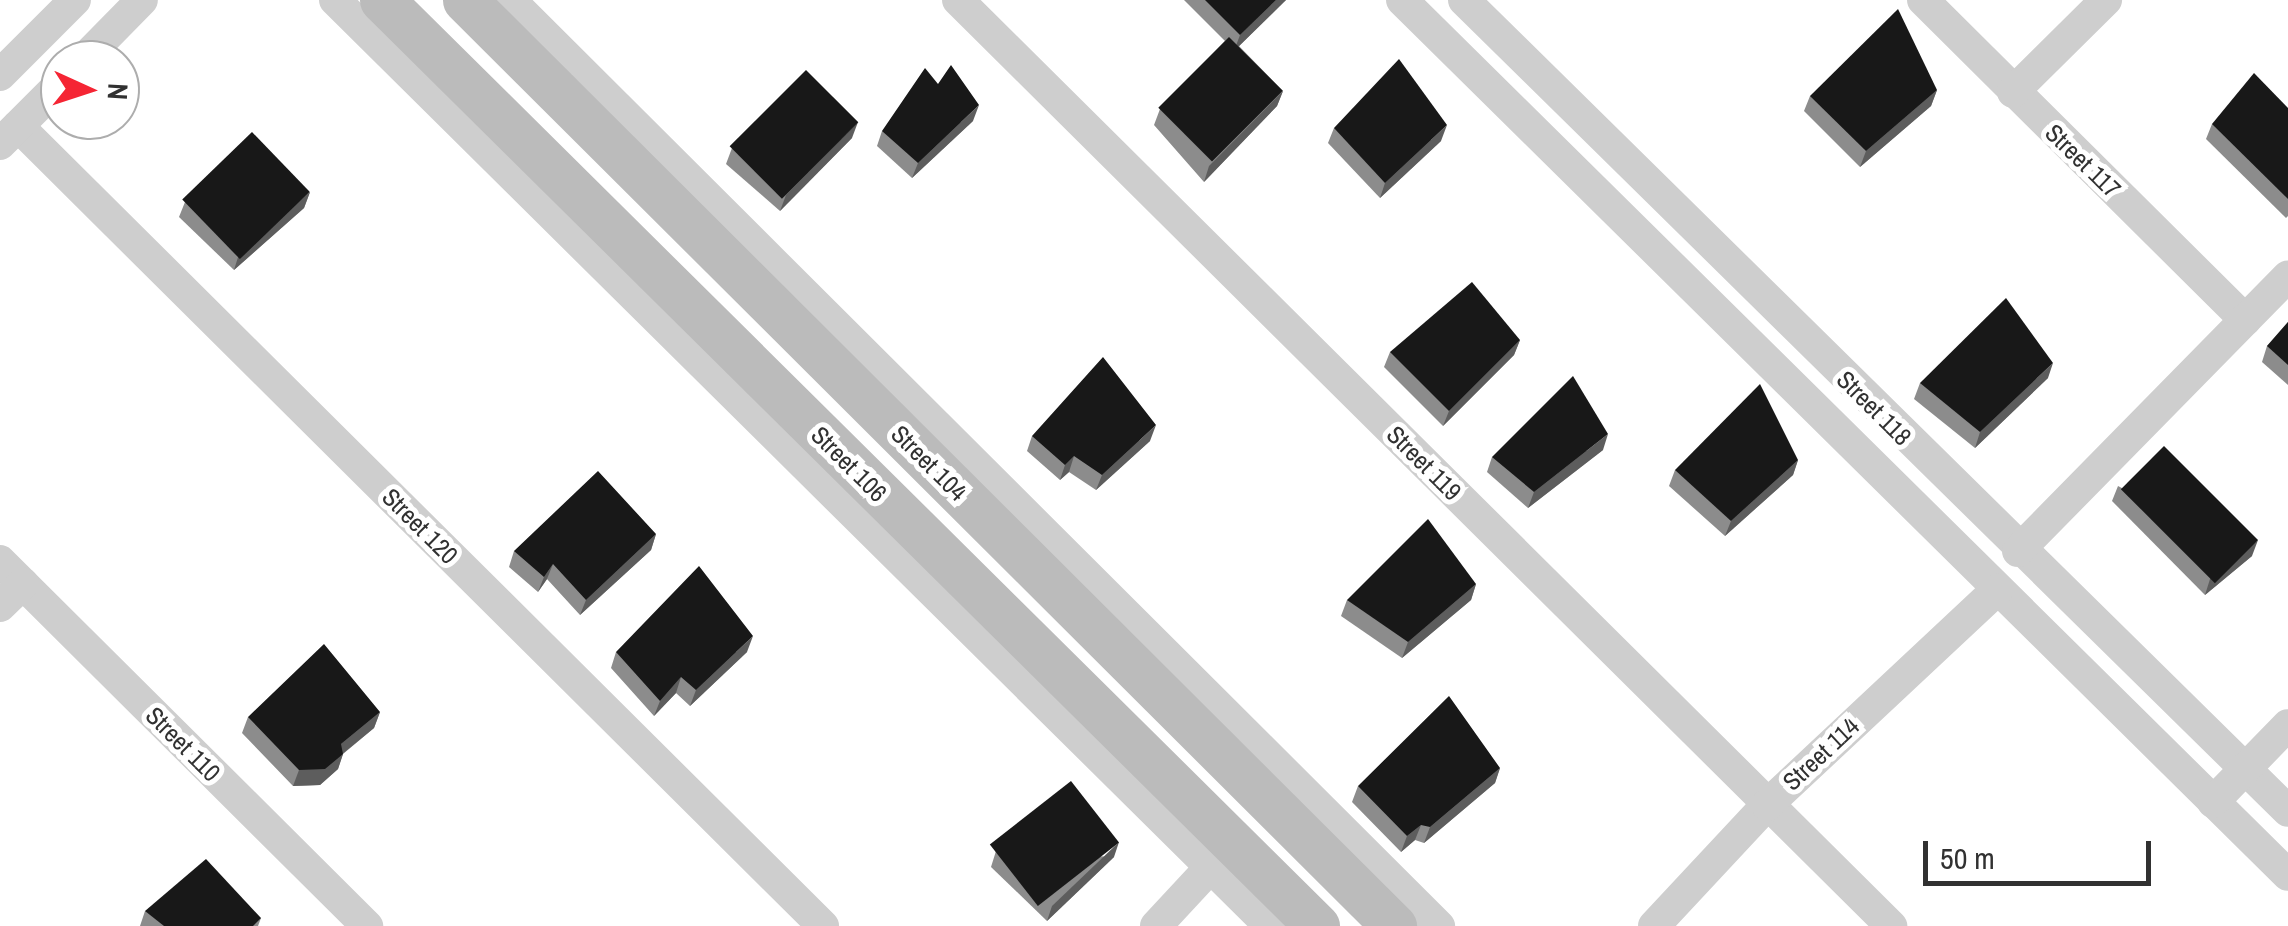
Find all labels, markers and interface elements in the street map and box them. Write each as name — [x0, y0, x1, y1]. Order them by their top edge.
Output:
north arrow — [40, 40, 140, 140]
text: N — [99, 82, 137, 101]
street label: Street 117 — [2039, 118, 2127, 204]
street label: Street 118 — [1830, 364, 1918, 452]
street label: Street 104 — [885, 419, 973, 507]
street label: Street 119 — [1380, 419, 1468, 507]
street label: Street 106 — [805, 420, 893, 508]
street label: Street 120 — [376, 482, 464, 570]
street label: Street 110 — [139, 700, 227, 788]
street label: Street 114 — [1777, 711, 1865, 797]
scale bar — [1928, 821, 2156, 883]
text: 50 m — [1940, 838, 1995, 878]

